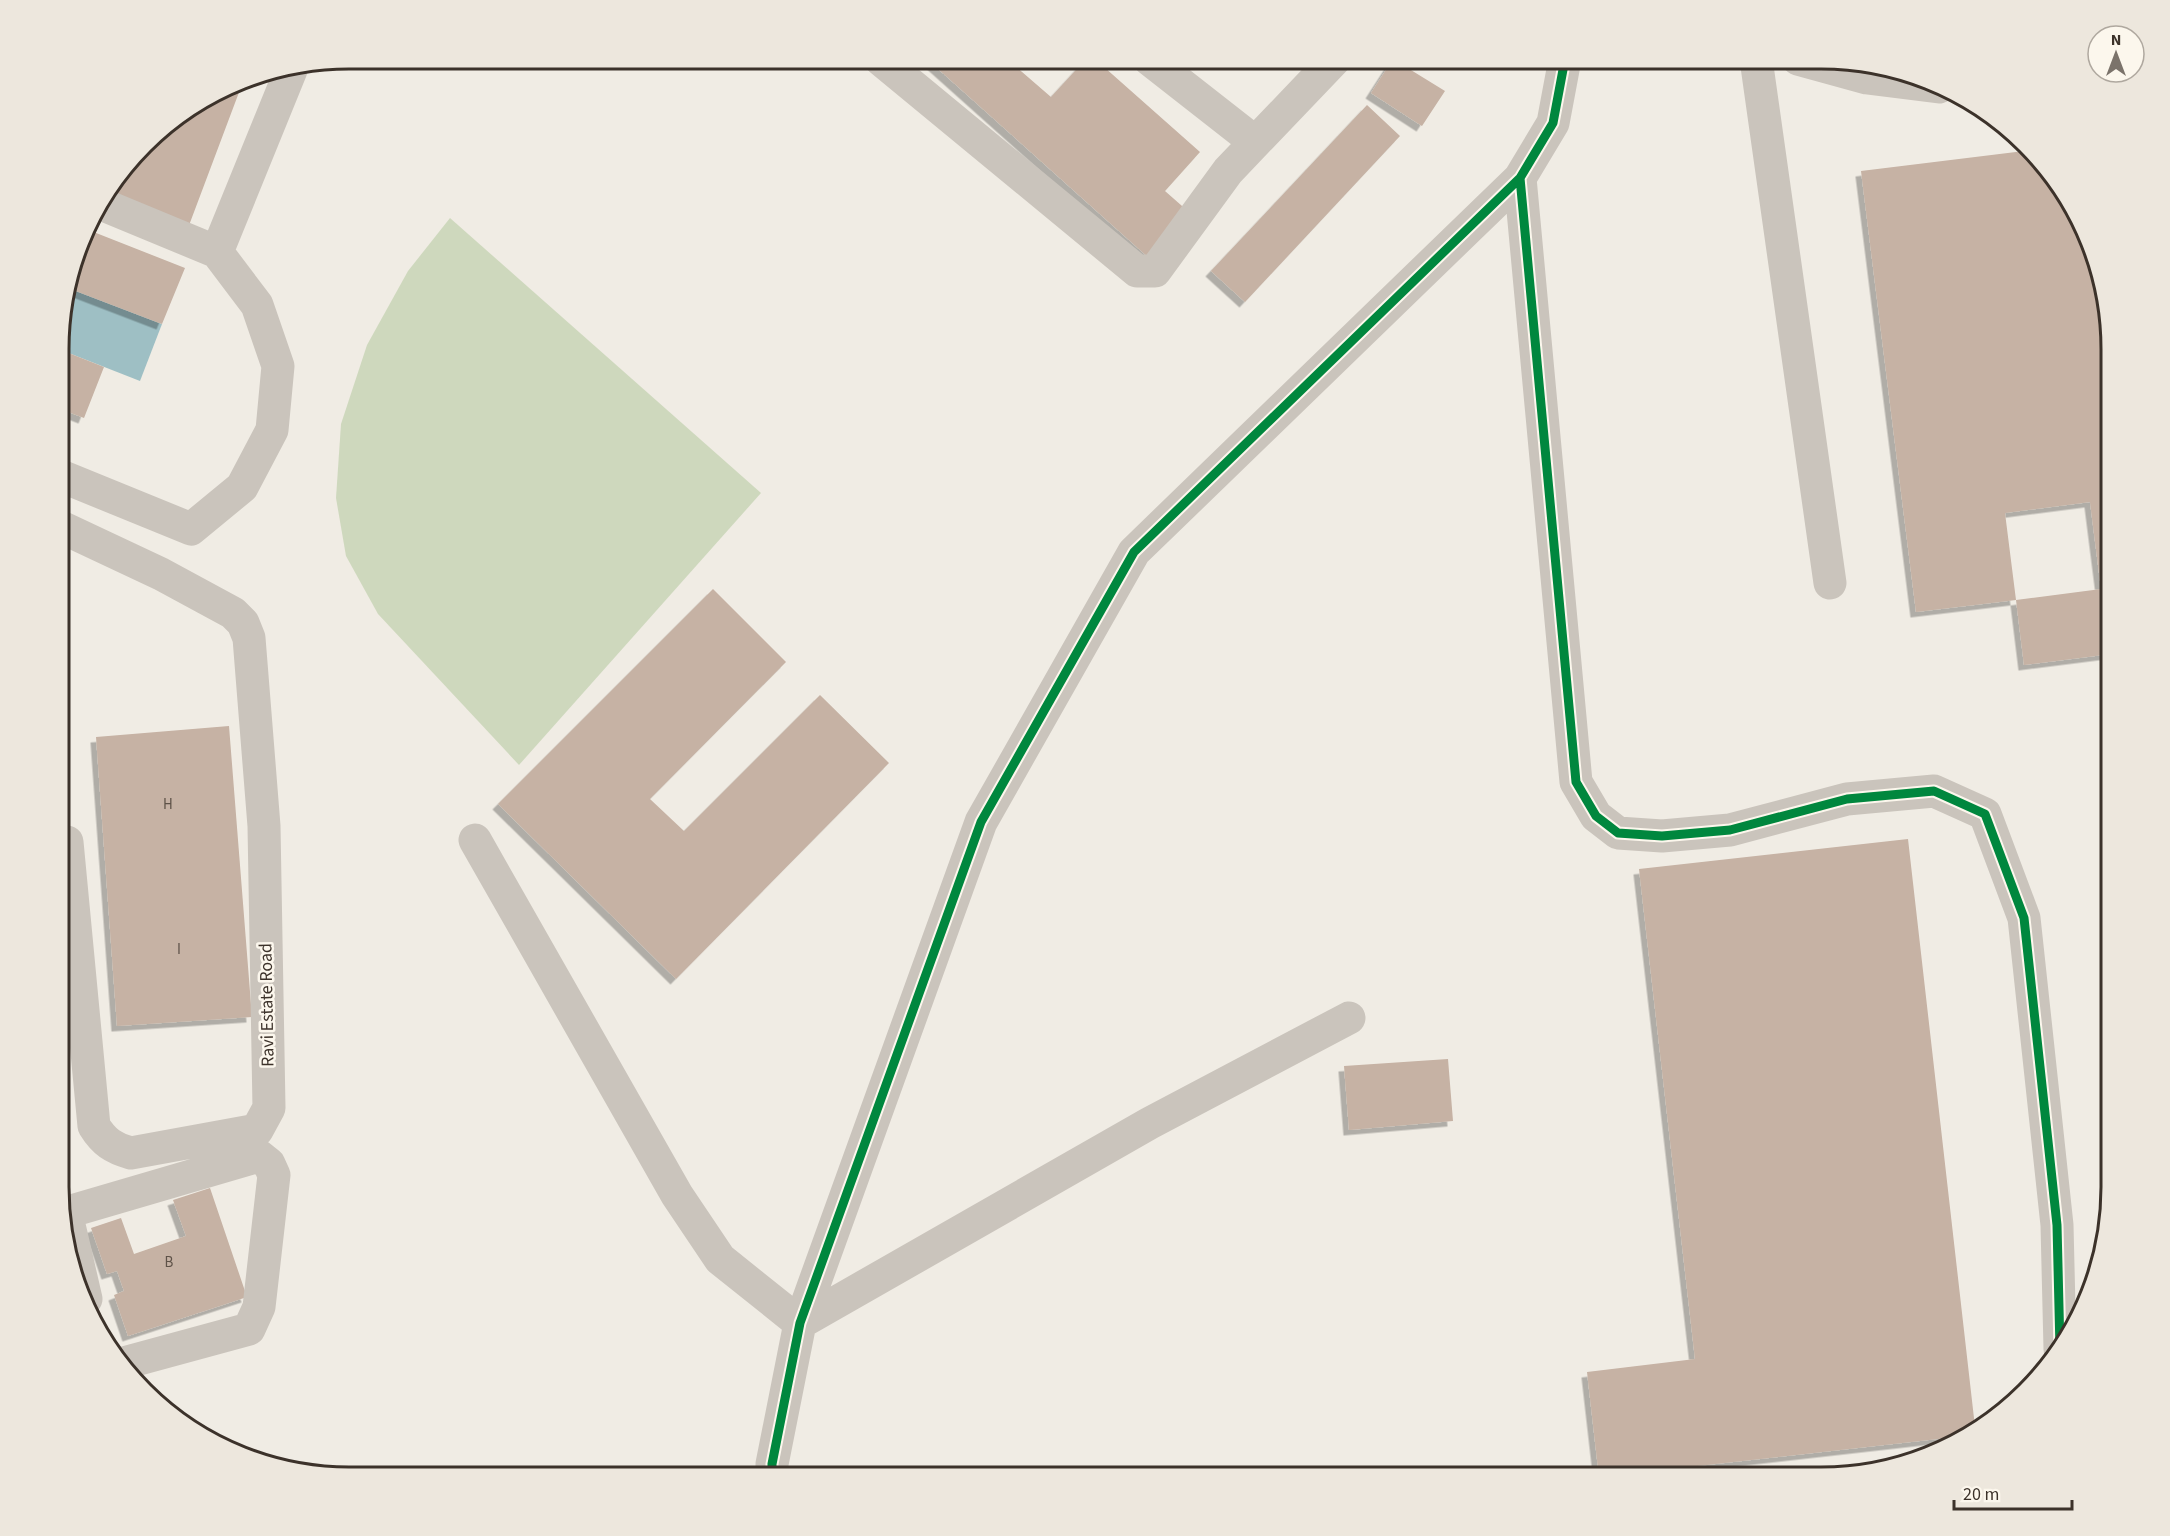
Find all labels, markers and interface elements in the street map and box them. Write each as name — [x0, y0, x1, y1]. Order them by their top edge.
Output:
north arrow — [2086, 24, 2146, 84]
text: N — [2111, 29, 2121, 51]
house number: H — [163, 794, 173, 815]
house number: I — [177, 939, 181, 960]
street label: Ravi Estate Road — [253, 943, 281, 1067]
house number: B — [165, 1252, 174, 1273]
scale bar — [1954, 1473, 2072, 1511]
text: 20 m — [1963, 1482, 1999, 1507]

